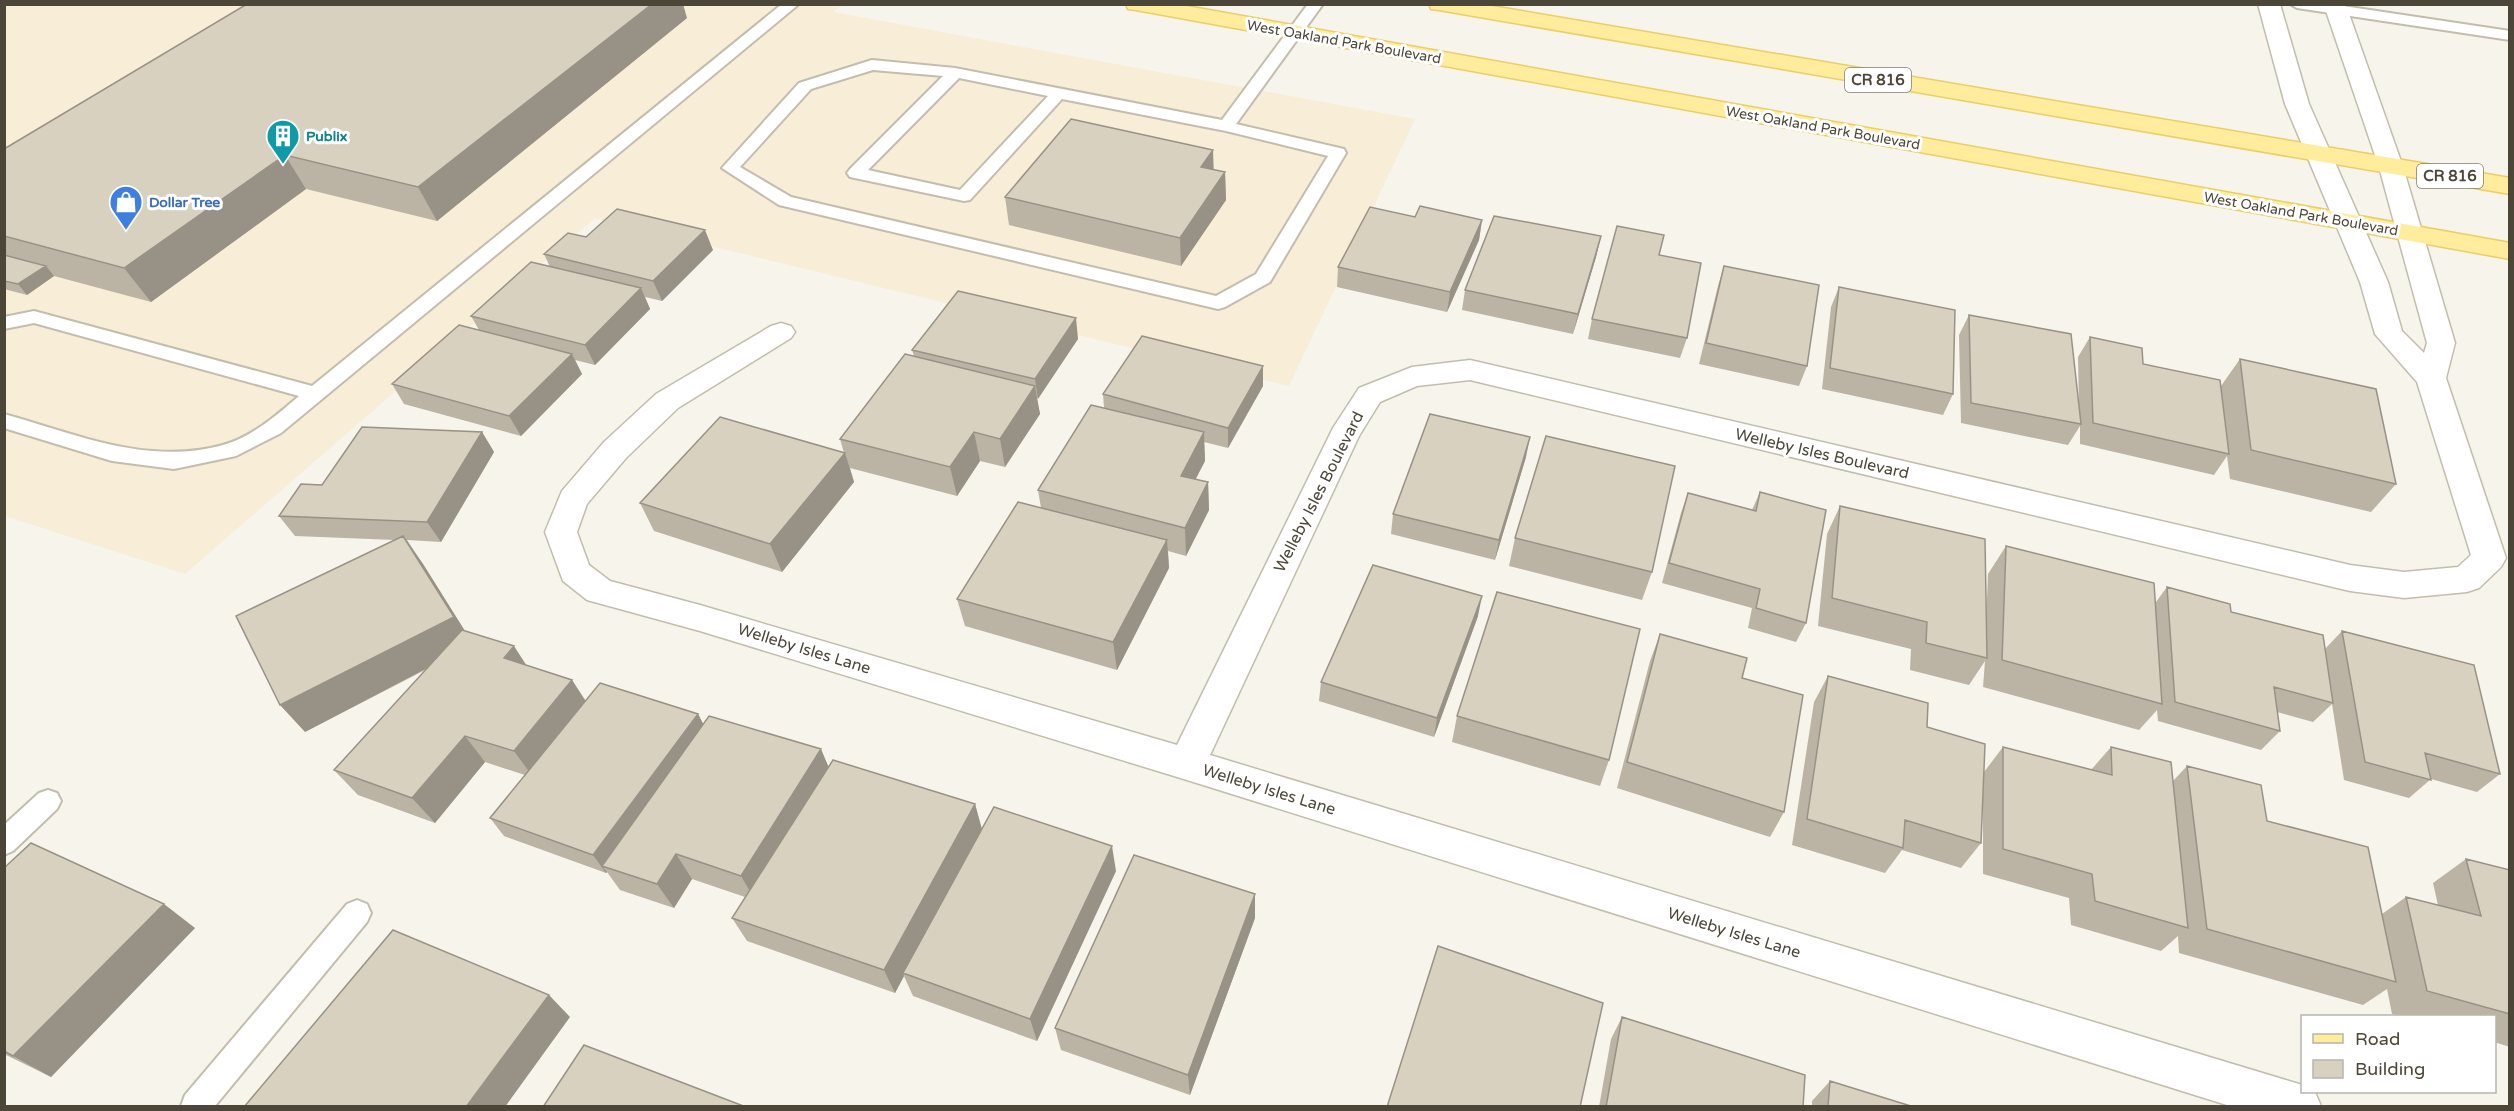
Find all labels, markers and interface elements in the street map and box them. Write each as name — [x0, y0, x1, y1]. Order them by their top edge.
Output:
street label: West Oakland Park Boulevard — [1246, 17, 1442, 67]
road number: CR 816 — [1845, 68, 1911, 92]
street label: West Oakland Park Boulevard — [1725, 103, 1921, 153]
building icon: Publix — [265, 118, 301, 165]
place label: Publix — [306, 128, 348, 145]
road number: CR 816 — [2417, 164, 2483, 188]
shop icon: Dollar Tree — [108, 184, 144, 231]
street label: West Oakland Park Boulevard — [2203, 189, 2399, 239]
place label: Dollar Tree — [149, 194, 220, 211]
street label: Welleby Isles Boulevard — [1270, 408, 1368, 576]
street label: Welleby Isles Boulevard — [1733, 424, 1911, 484]
street label: Welleby Isles Lane — [735, 619, 873, 679]
street label: Welleby Isles Lane — [1200, 760, 1338, 820]
street label: Welleby Isles Lane — [1665, 903, 1803, 963]
legend — [2301, 1015, 2496, 1093]
text: Road — [2355, 1028, 2400, 1050]
text: Building — [2355, 1058, 2425, 1080]

